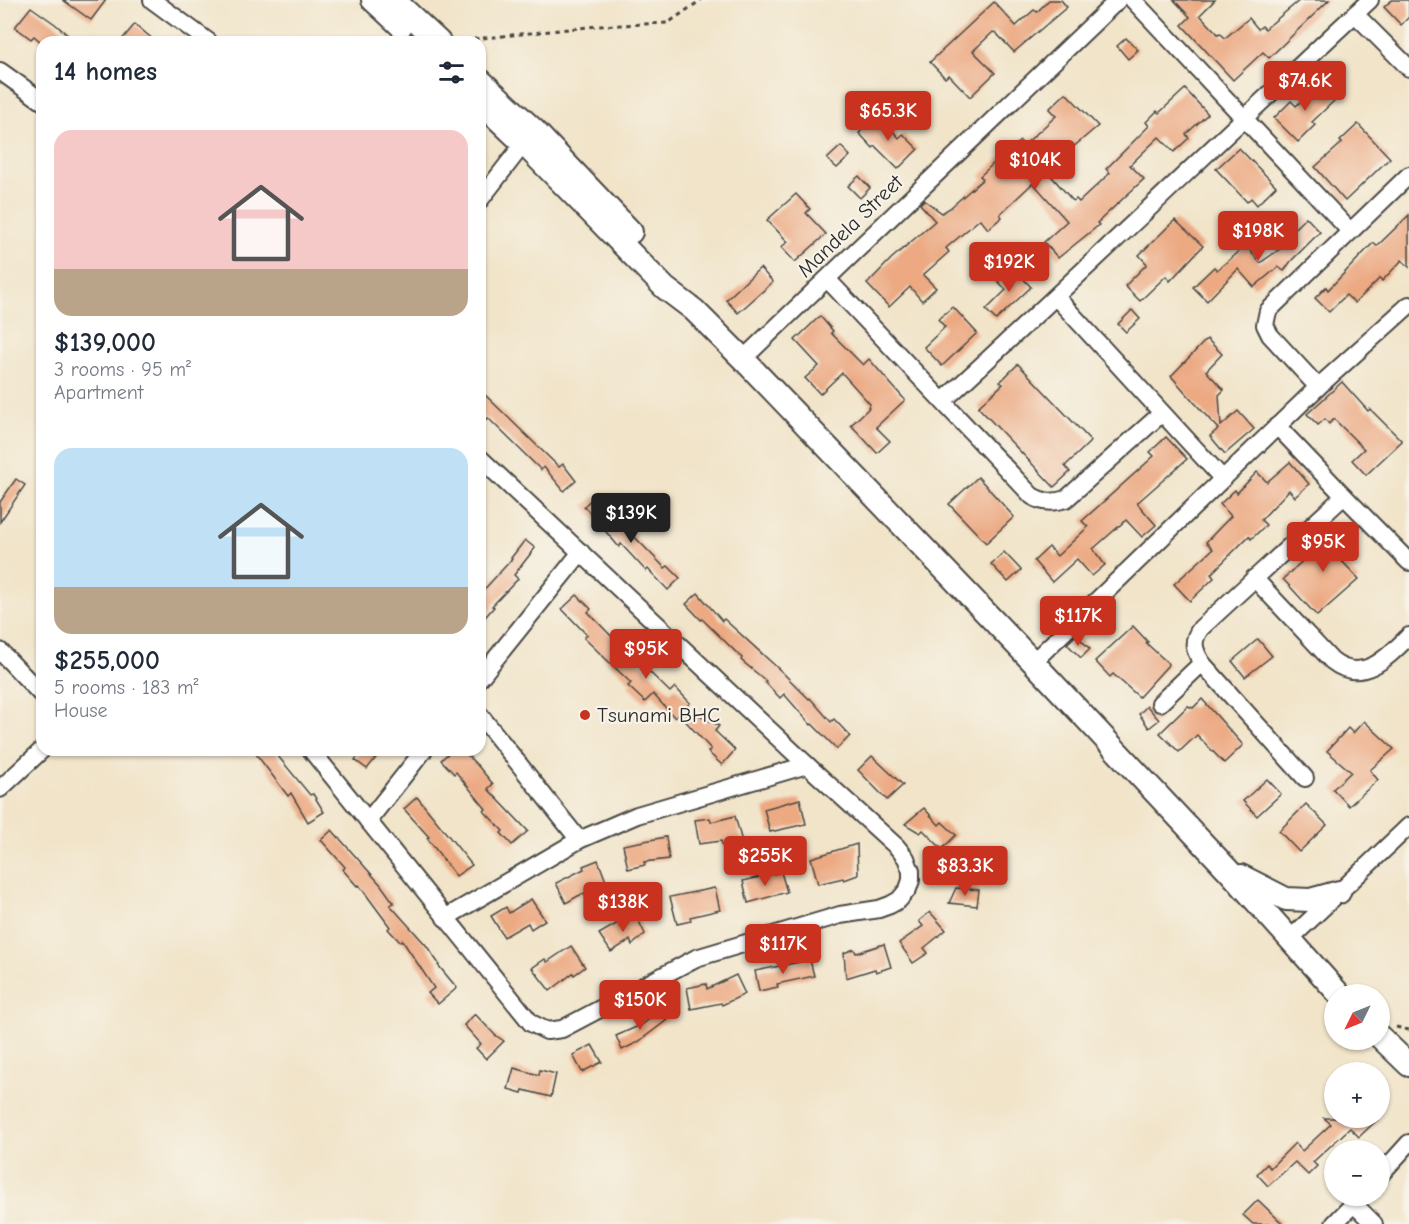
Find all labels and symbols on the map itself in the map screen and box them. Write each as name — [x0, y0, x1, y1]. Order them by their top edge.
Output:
pin: $74.6K — [1256, 61, 1354, 112]
pin: $65.3K — [839, 91, 937, 142]
pin: $104K — [993, 140, 1077, 191]
street label: Mandela Street — [792, 169, 908, 282]
pin: $198K — [1216, 211, 1300, 262]
pin: $192K — [967, 242, 1051, 293]
pin: $139K — [589, 493, 673, 544]
pin: $95K — [1287, 522, 1359, 573]
pin: $117K — [1036, 596, 1120, 647]
pin: $95K — [610, 629, 682, 680]
place label: Tsunami BHC — [597, 703, 720, 727]
marker: Tsunami BHC — [578, 708, 592, 722]
pin: $255K — [723, 836, 807, 887]
pin: $83.3K — [916, 846, 1014, 897]
pin: $138K — [581, 882, 665, 933]
pin: $117K — [741, 924, 825, 975]
pin: $150K — [598, 980, 682, 1031]
north arrow — [1324, 984, 1390, 1050]

